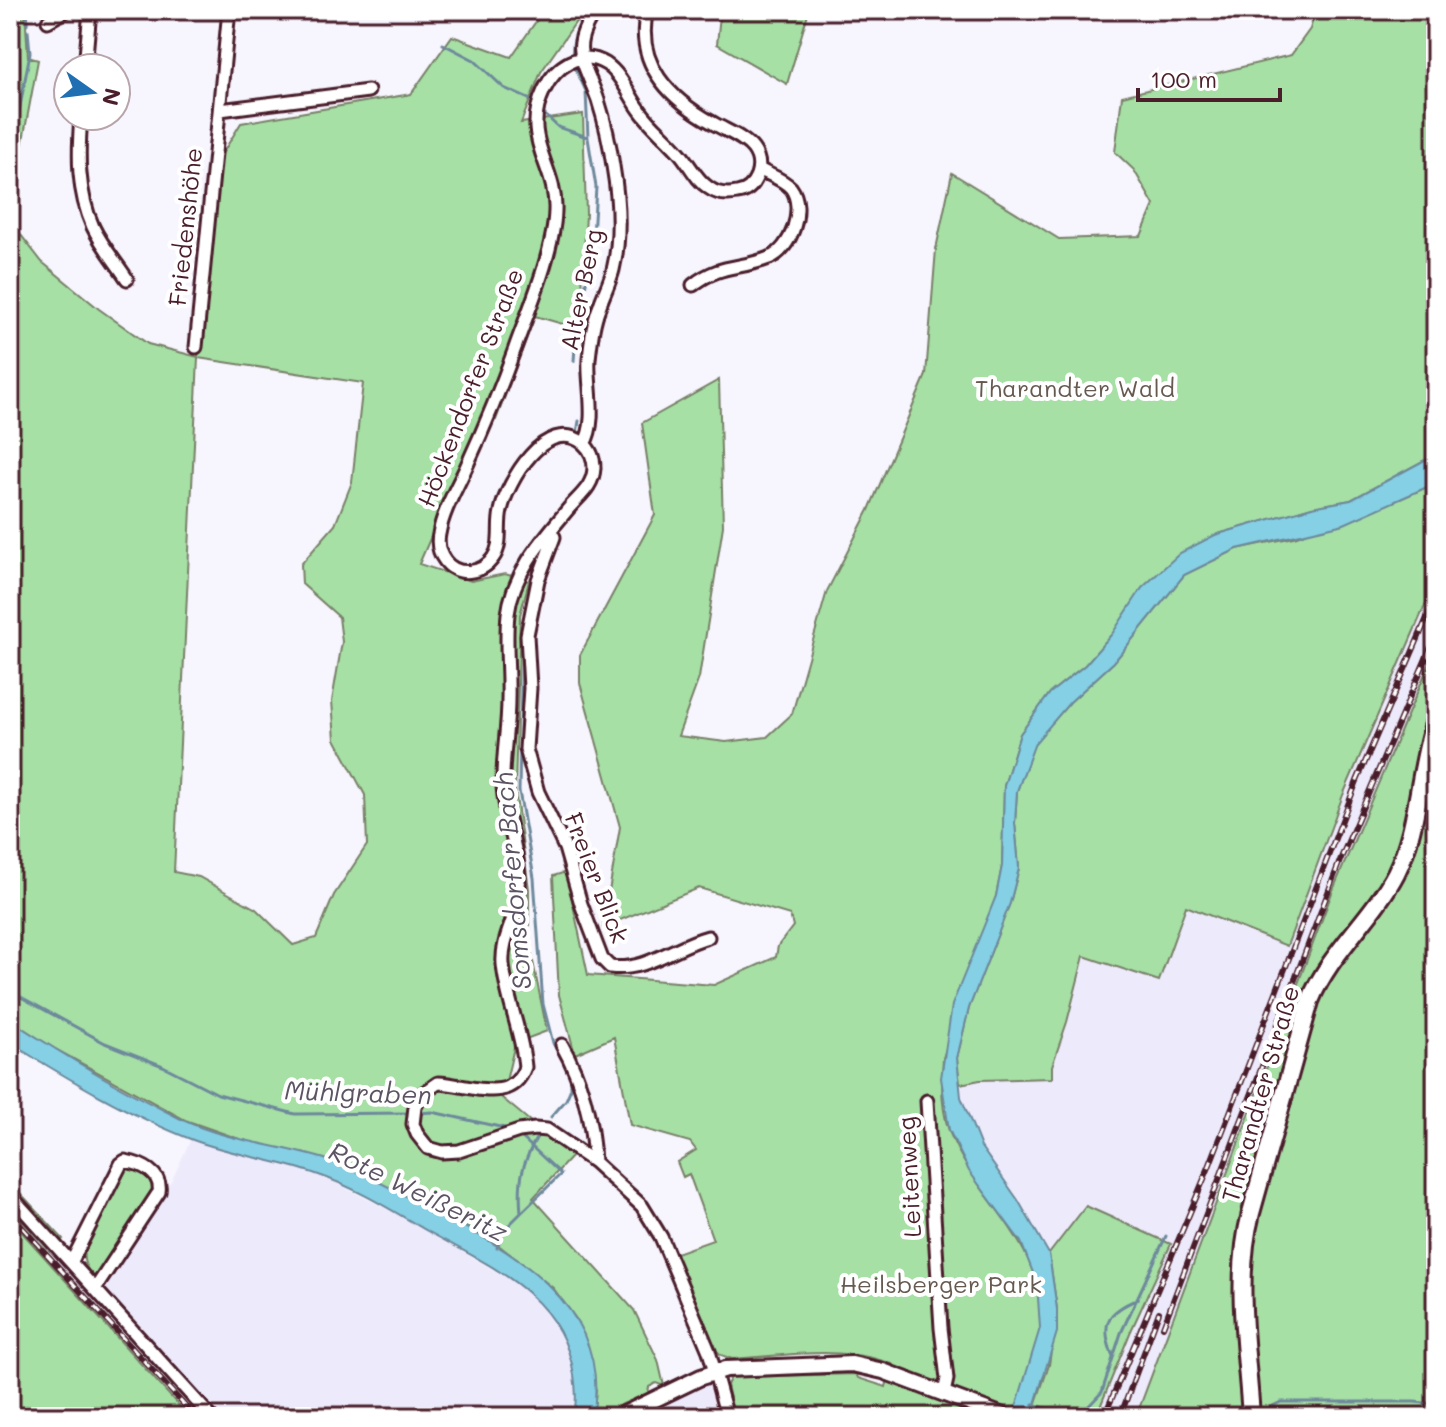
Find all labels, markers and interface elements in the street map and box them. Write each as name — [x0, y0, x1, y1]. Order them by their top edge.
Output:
north arrow — [52, 52, 132, 132]
scale bar — [1138, 52, 1280, 102]
text: 100 m — [1150, 63, 1217, 94]
text: N — [96, 85, 128, 109]
street label: Friedenshöhe — [161, 146, 208, 307]
street label: Alter Berg — [553, 226, 609, 353]
street label: Höckendorfer Straße — [410, 264, 529, 511]
park label: Tharandter Wald — [975, 372, 1175, 403]
water label: Somsdorfer Bach — [486, 771, 538, 991]
street label: Freier Blick — [558, 808, 636, 947]
street label: Tharandter Straße — [1214, 982, 1305, 1205]
water label: Mühlgraben — [284, 1072, 432, 1112]
street label: Leitenweg — [890, 1116, 927, 1238]
water label: Rote Weißeritz — [324, 1133, 514, 1249]
park label: Heilsberger Park — [840, 1268, 1042, 1299]

